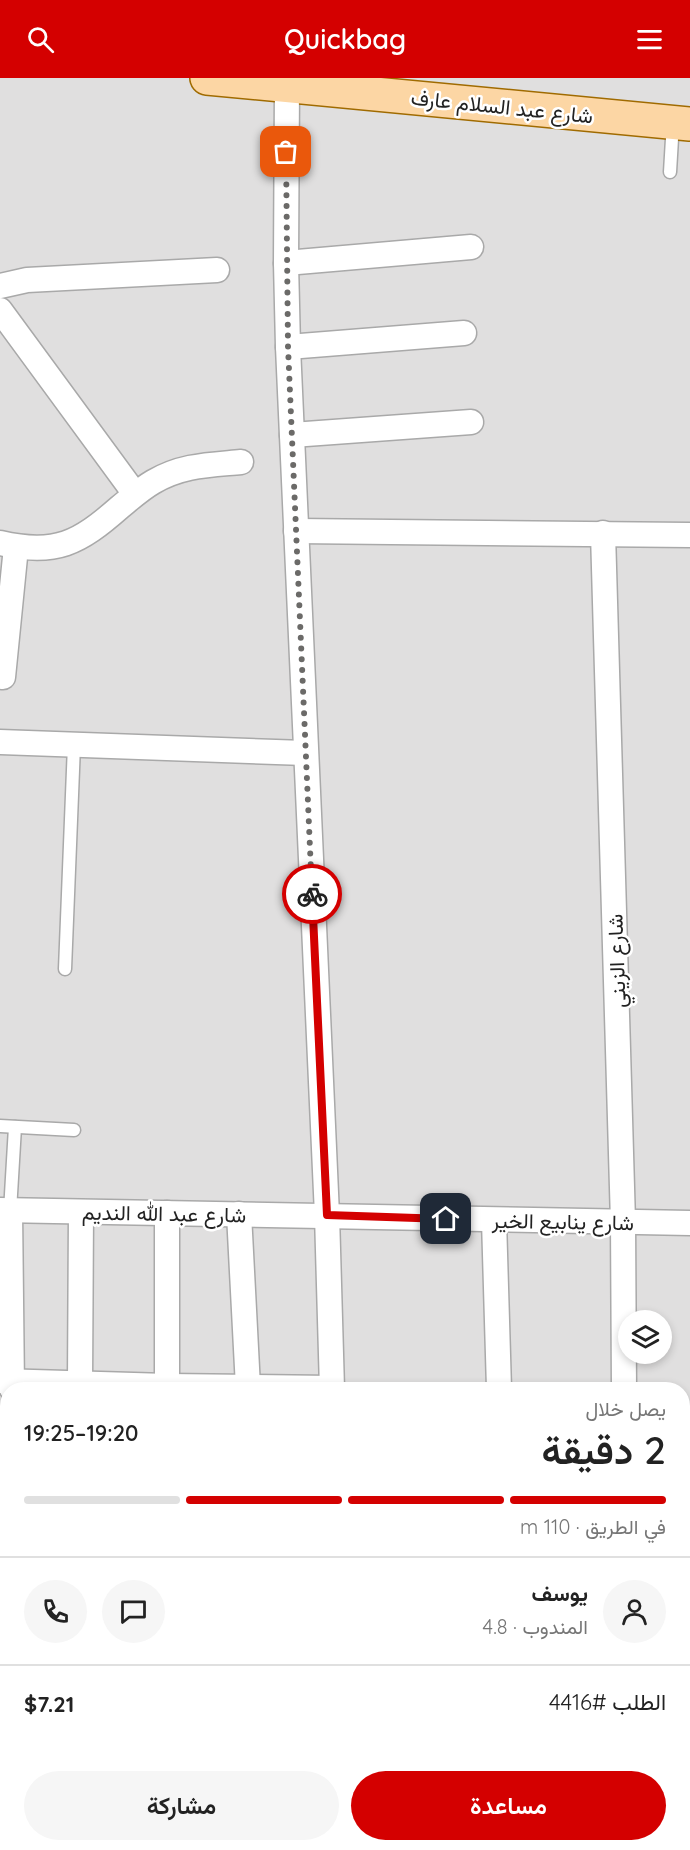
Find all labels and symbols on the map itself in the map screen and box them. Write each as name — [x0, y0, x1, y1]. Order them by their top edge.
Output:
street label: شارع عبد السلام عارف — [409, 84, 594, 130]
pin — [260, 126, 311, 177]
courier — [282, 864, 342, 924]
street label: شارع الزيني — [601, 913, 636, 1009]
pin — [420, 1193, 471, 1244]
street label: شارع عبد الله النديم — [82, 1199, 246, 1229]
street label: شارع ينابيع الخير — [491, 1207, 634, 1237]

